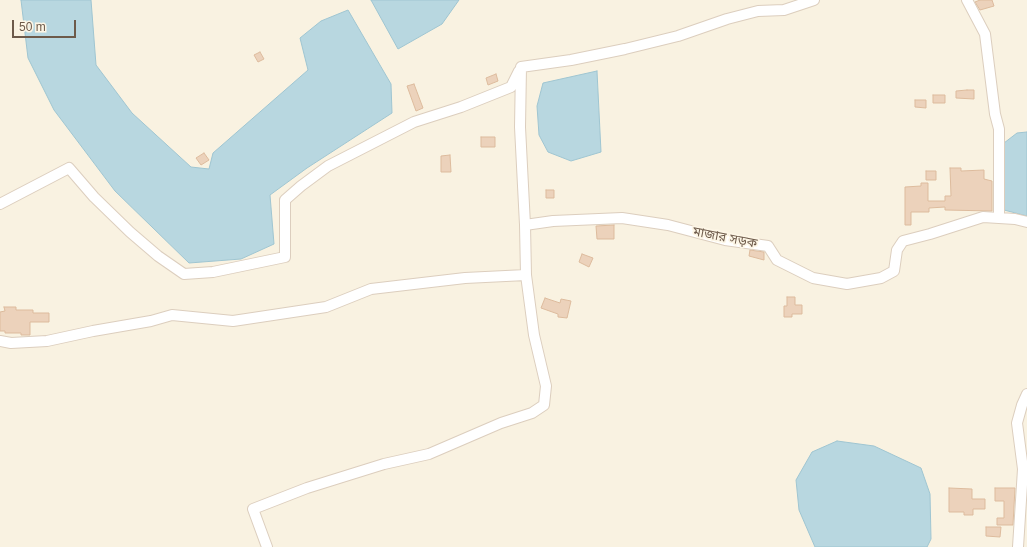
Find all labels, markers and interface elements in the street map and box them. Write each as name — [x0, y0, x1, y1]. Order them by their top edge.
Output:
scale bar — [14, 12, 78, 38]
text: 50 m — [19, 20, 46, 34]
street label: মাজার সড়ক — [691, 224, 759, 252]

